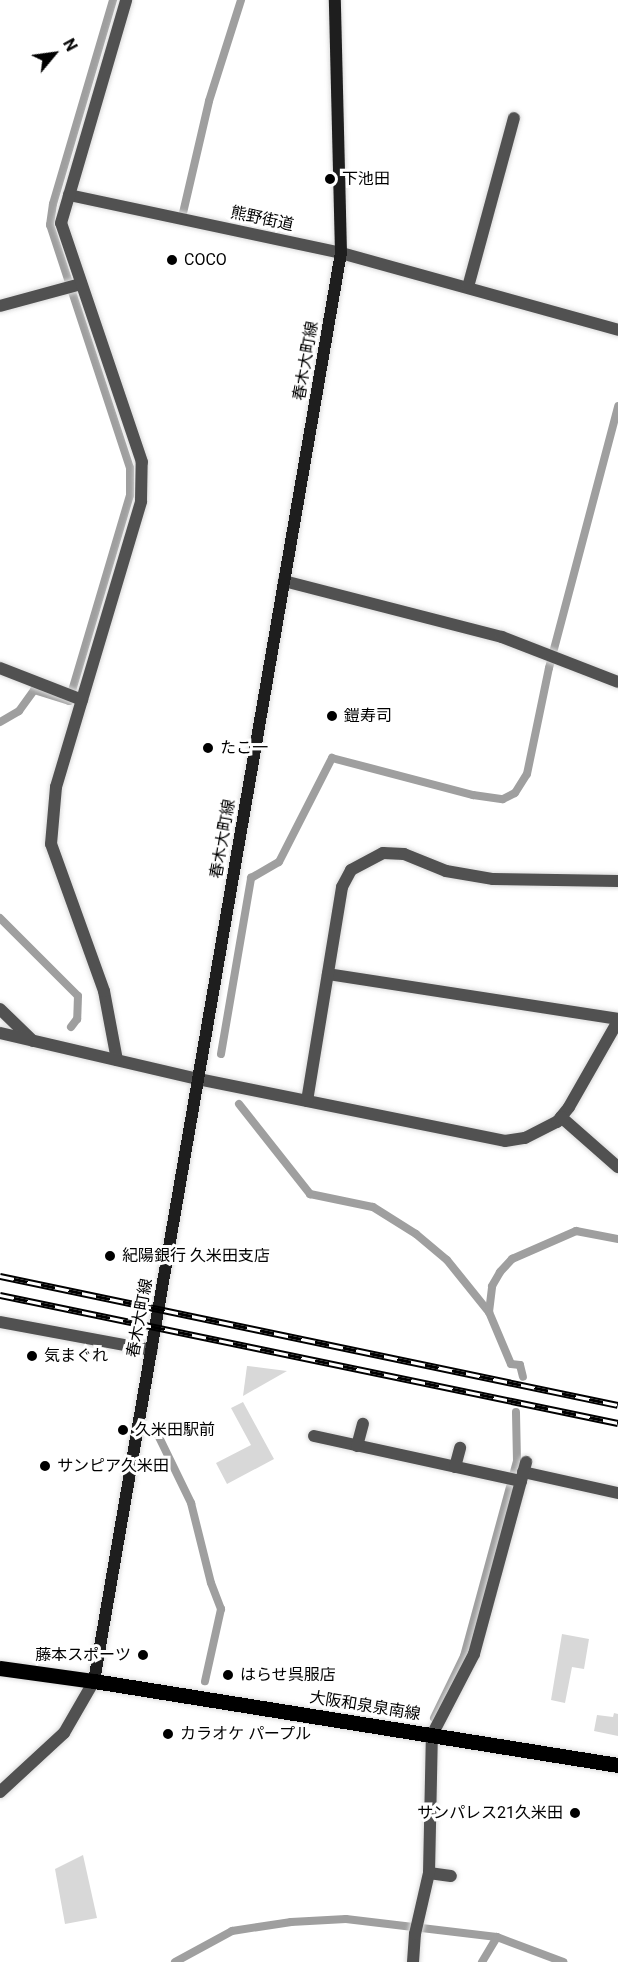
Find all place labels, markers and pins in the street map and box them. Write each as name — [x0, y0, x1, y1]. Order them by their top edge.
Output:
place label: 下池田 — [342, 169, 390, 189]
marker: 下池田 — [323, 172, 337, 186]
place label: COCO — [184, 250, 227, 270]
marker: COCO — [165, 253, 179, 267]
place label: 鎧寿司 — [344, 706, 392, 726]
marker: 鎧寿司 — [325, 709, 339, 723]
place label: たこ一 — [220, 738, 268, 758]
marker: たこ一 — [201, 741, 215, 755]
place label: 紀陽銀行 久米田支店 — [122, 1246, 270, 1266]
marker: 紀陽銀行 久米田支店 — [103, 1249, 117, 1263]
place label: 気まぐれ — [44, 1346, 108, 1366]
marker: 気まぐれ — [25, 1349, 39, 1363]
place label: 久米田駅前 — [135, 1420, 215, 1440]
marker: 久米田駅前 — [116, 1423, 130, 1437]
place label: サンピア久米田 — [57, 1456, 169, 1476]
marker: サンピア久米田 — [38, 1459, 52, 1473]
place label: 藤本スポーツ — [35, 1645, 131, 1665]
marker: 藤本スポーツ — [136, 1648, 150, 1662]
place label: はらせ呉服店 — [240, 1665, 336, 1685]
marker: はらせ呉服店 — [221, 1668, 235, 1682]
place label: カラオケ パープル — [180, 1724, 312, 1744]
marker: カラオケ パープル — [161, 1727, 175, 1741]
place label: サンパレス21久米田 — [417, 1803, 563, 1823]
marker: サンパレス21久米田 — [568, 1806, 582, 1820]

